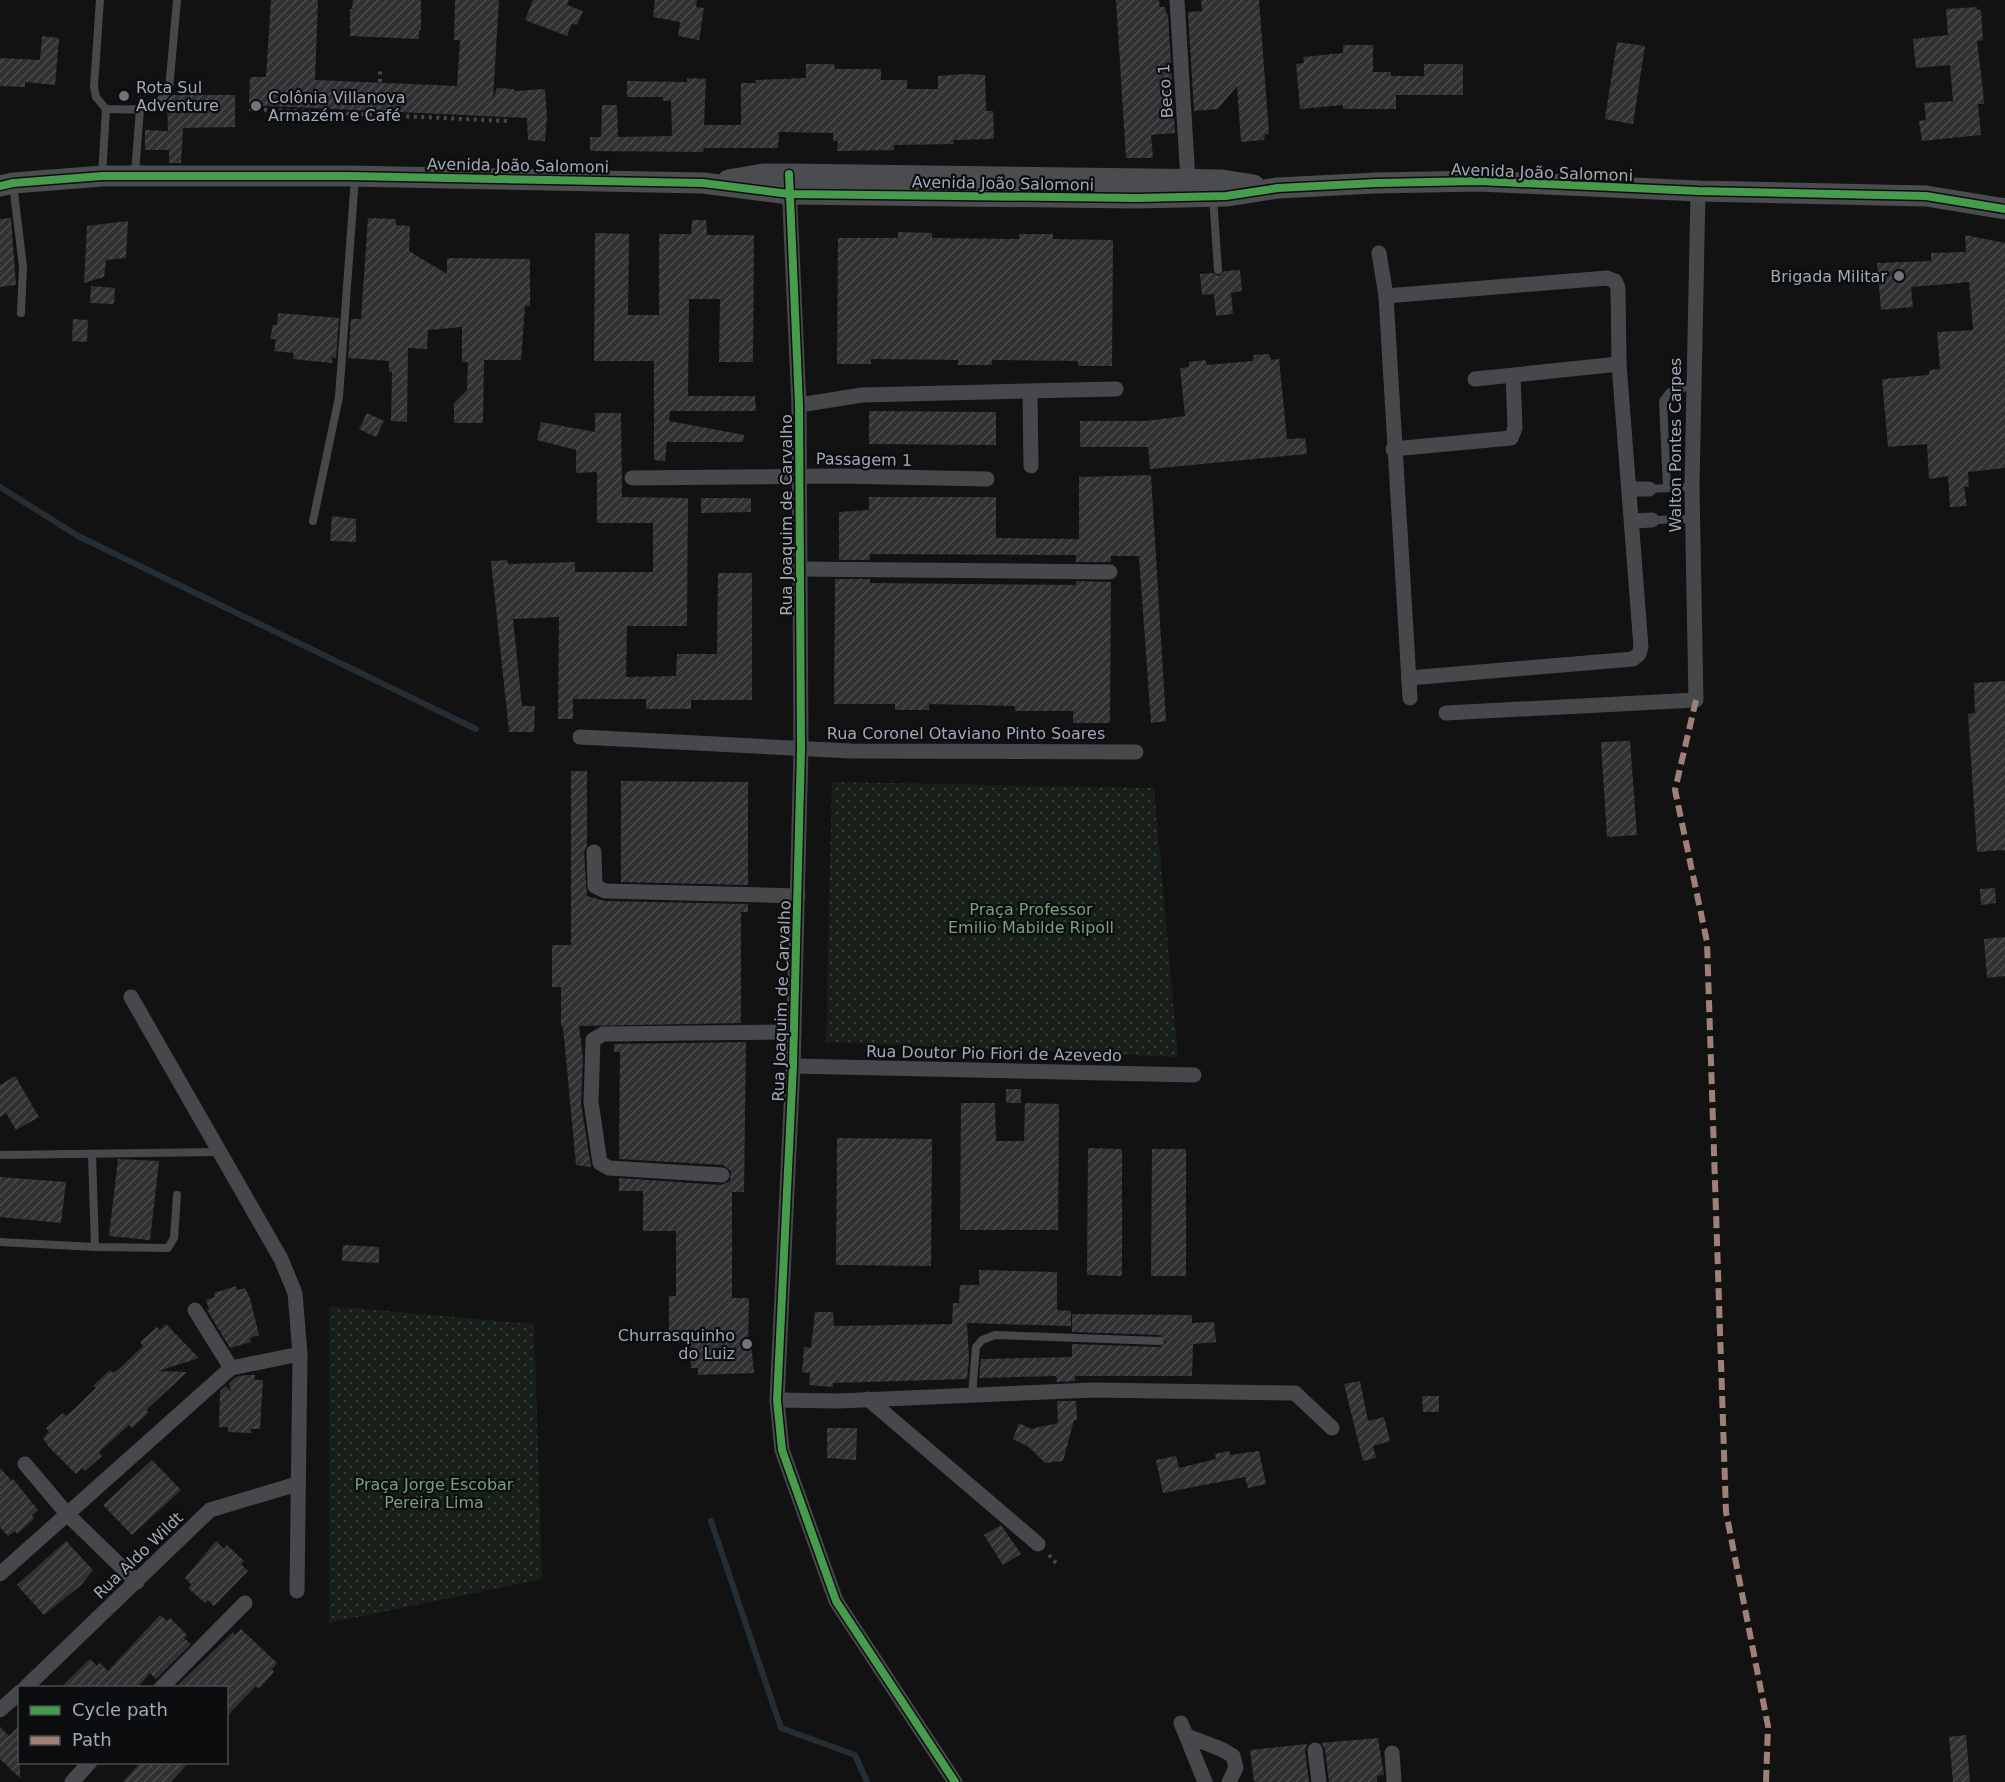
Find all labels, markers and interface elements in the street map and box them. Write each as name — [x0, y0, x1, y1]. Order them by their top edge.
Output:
street label: Beco 1 — [1154, 63, 1177, 119]
place label: Rota Sul Adventure — [136, 78, 219, 115]
place label: Colônia Villanova Armazém e Café — [268, 88, 406, 125]
marker: Rota Sul Adventure — [117, 89, 131, 103]
marker: Colônia Villanova Armazém e Café — [249, 99, 263, 113]
street label: Avenida João Salomoni — [427, 154, 609, 177]
street label: Avenida João Salomoni — [1451, 160, 1633, 185]
street label: Avenida João Salomoni — [912, 172, 1094, 195]
place label: Brigada Militar — [1770, 267, 1887, 286]
marker: Brigada Militar — [1892, 269, 1906, 283]
street label: Walton Pontes Carpes — [1666, 358, 1685, 532]
street label: Rua Joaquim de Carvalho — [777, 414, 796, 616]
street label: Passagem 1 — [816, 449, 912, 470]
street label: Rua Coronel Otaviano Pinto Soares — [827, 724, 1105, 743]
street label: Rua Joaquim de Carvalho — [768, 900, 795, 1102]
park label: Praça Professor Emilio Mabilde Ripoll — [948, 900, 1114, 937]
street label: Rua Doutor Pio Fiori de Azevedo — [866, 1042, 1122, 1065]
place label: Churrasquinho do Luiz — [618, 1326, 735, 1363]
marker: Churrasquinho do Luiz — [740, 1337, 754, 1351]
park label: Praça Jorge Escobar Pereira Lima — [355, 1475, 514, 1512]
street label: Rua Aldo Wildt — [90, 1508, 187, 1603]
legend — [18, 1686, 228, 1764]
text: Cycle path — [72, 1699, 168, 1720]
text: Path — [72, 1729, 112, 1750]

